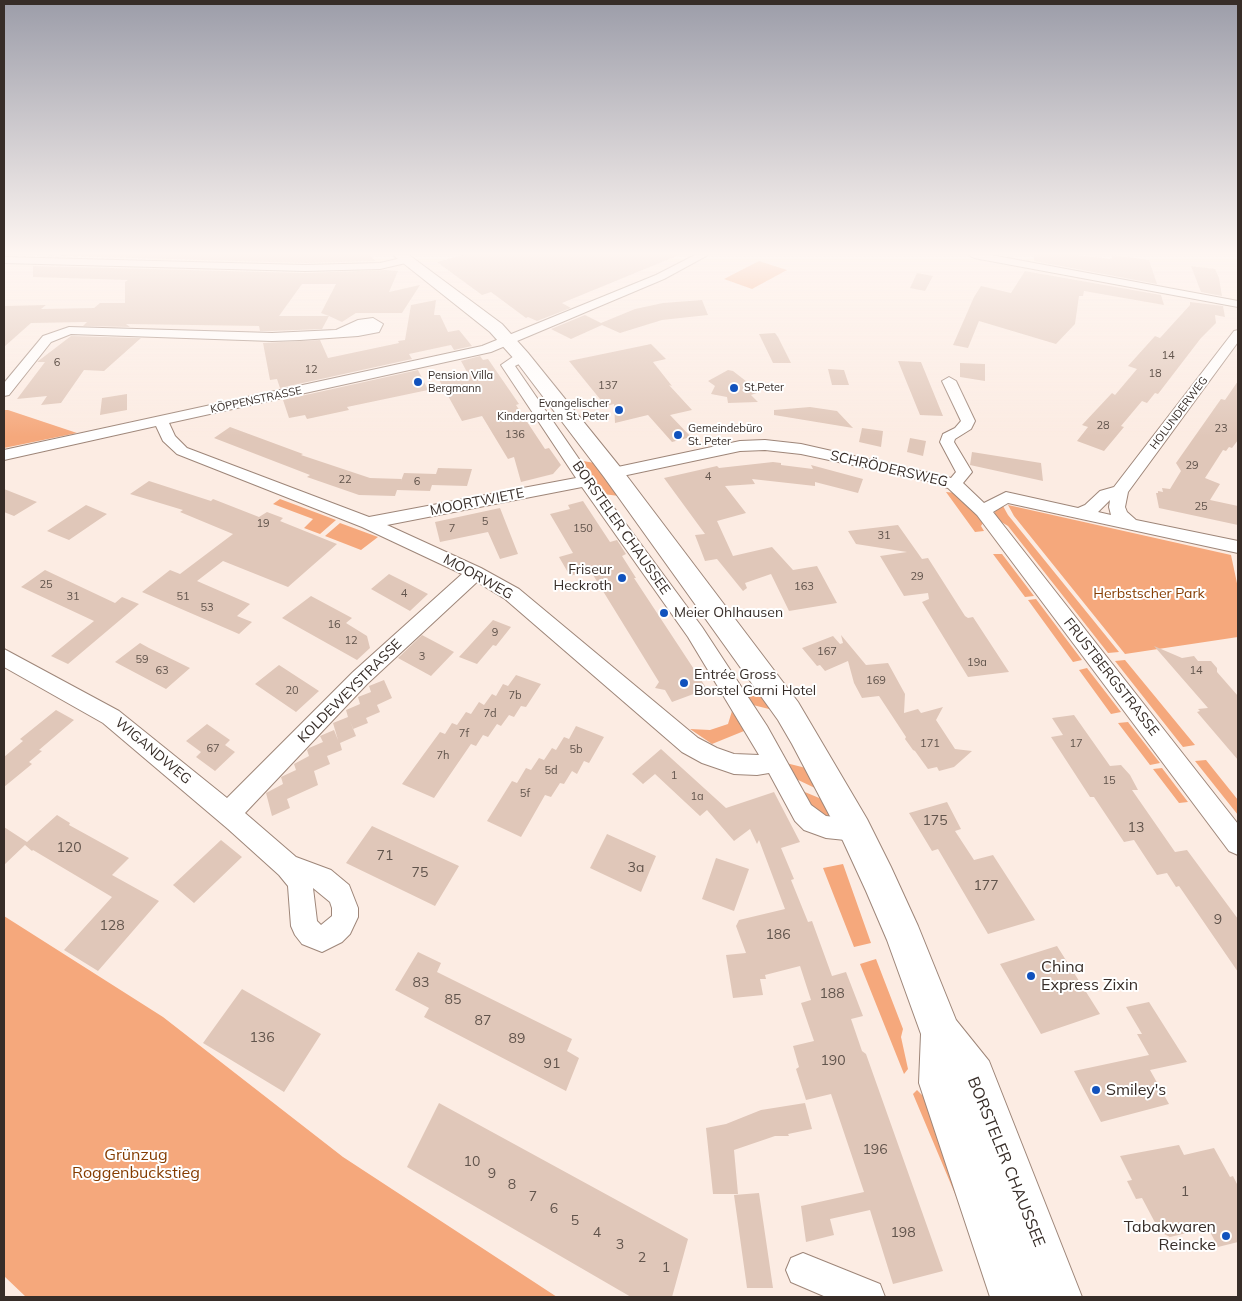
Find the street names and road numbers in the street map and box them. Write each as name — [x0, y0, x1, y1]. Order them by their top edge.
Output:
street label: HOLUNDERWEG — [1147, 374, 1211, 452]
street label: KÖPPENSTRASSE — [209, 384, 303, 416]
street label: SCHRÖDERSWEG — [828, 447, 950, 491]
street label: BORSTELER CHAUSSEE — [569, 458, 673, 598]
street label: MOORTWIETE — [428, 485, 526, 519]
street label: MOORWEG — [440, 551, 516, 603]
street label: FRUSTBERGSTRASSE — [1060, 615, 1162, 739]
street label: KOLDEWEYSTRASSE — [295, 636, 405, 746]
street label: WIGANDWEG — [111, 714, 195, 788]
street label: BORSTELER CHAUSSEE — [963, 1074, 1049, 1250]

